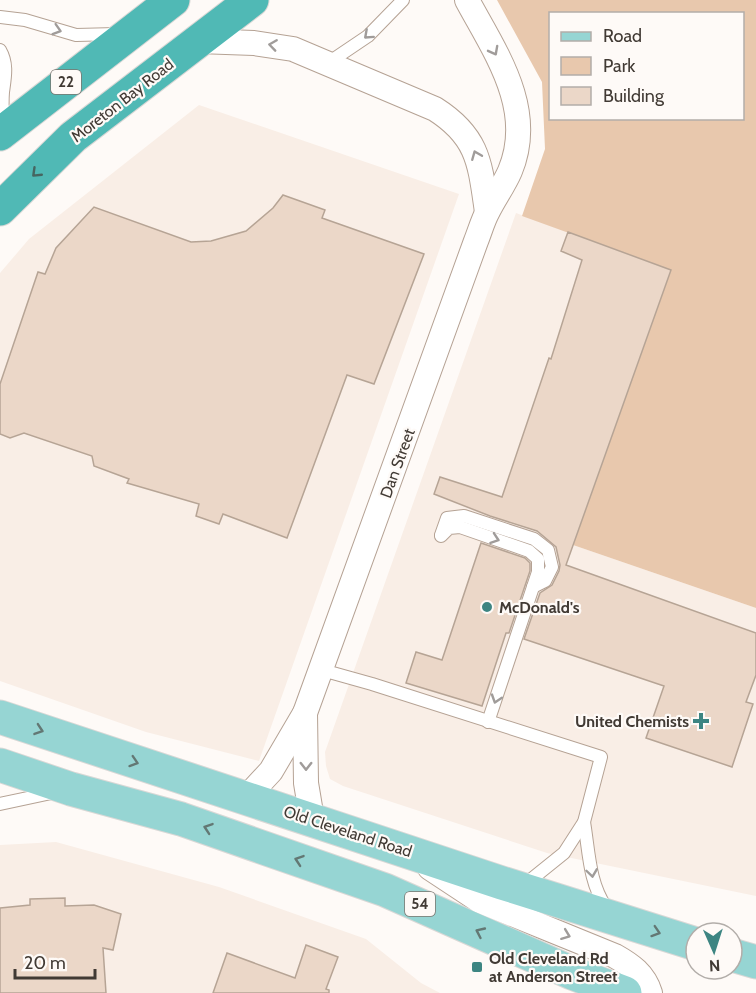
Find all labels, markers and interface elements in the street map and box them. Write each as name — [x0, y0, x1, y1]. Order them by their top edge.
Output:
legend — [549, 12, 744, 120]
one-way arrow — [51, 23, 62, 35]
text: Road — [603, 25, 642, 47]
one-way arrow — [365, 28, 375, 39]
one-way arrow — [268, 40, 278, 52]
one-way arrow — [487, 45, 498, 56]
street label: Moreton Bay Road — [67, 55, 177, 146]
text: Park — [603, 55, 636, 77]
road number: 22 — [51, 70, 81, 94]
text: Building — [603, 85, 665, 107]
one-way arrow — [470, 150, 483, 161]
one-way arrow — [32, 165, 43, 176]
street label: Dan Street — [376, 425, 419, 501]
one-way arrow — [489, 532, 500, 544]
place label: McDonald's — [499, 598, 580, 617]
marker: McDonald's — [480, 600, 494, 614]
one-way arrow — [491, 693, 503, 704]
place label: United Chemists — [575, 712, 689, 731]
marker: United Chemists — [694, 714, 708, 728]
one-way arrow — [33, 723, 44, 736]
one-way arrow — [129, 755, 139, 767]
one-way arrow — [300, 762, 312, 771]
street label: Old Cleveland Road — [281, 802, 414, 861]
one-way arrow — [203, 823, 214, 836]
one-way arrow — [294, 854, 305, 867]
one-way arrow — [586, 868, 598, 877]
road number: 54 — [405, 892, 435, 916]
north arrow — [684, 921, 744, 981]
one-way arrow — [650, 924, 661, 937]
one-way arrow — [476, 927, 487, 939]
one-way arrow — [560, 928, 571, 941]
scale bar — [15, 942, 94, 980]
place label: Old Cleveland Rd at Anderson Street — [489, 949, 618, 986]
text: 20 m — [24, 952, 66, 974]
text: N — [709, 956, 721, 975]
marker: Old Cleveland Rd at Anderson Street — [470, 960, 484, 974]

